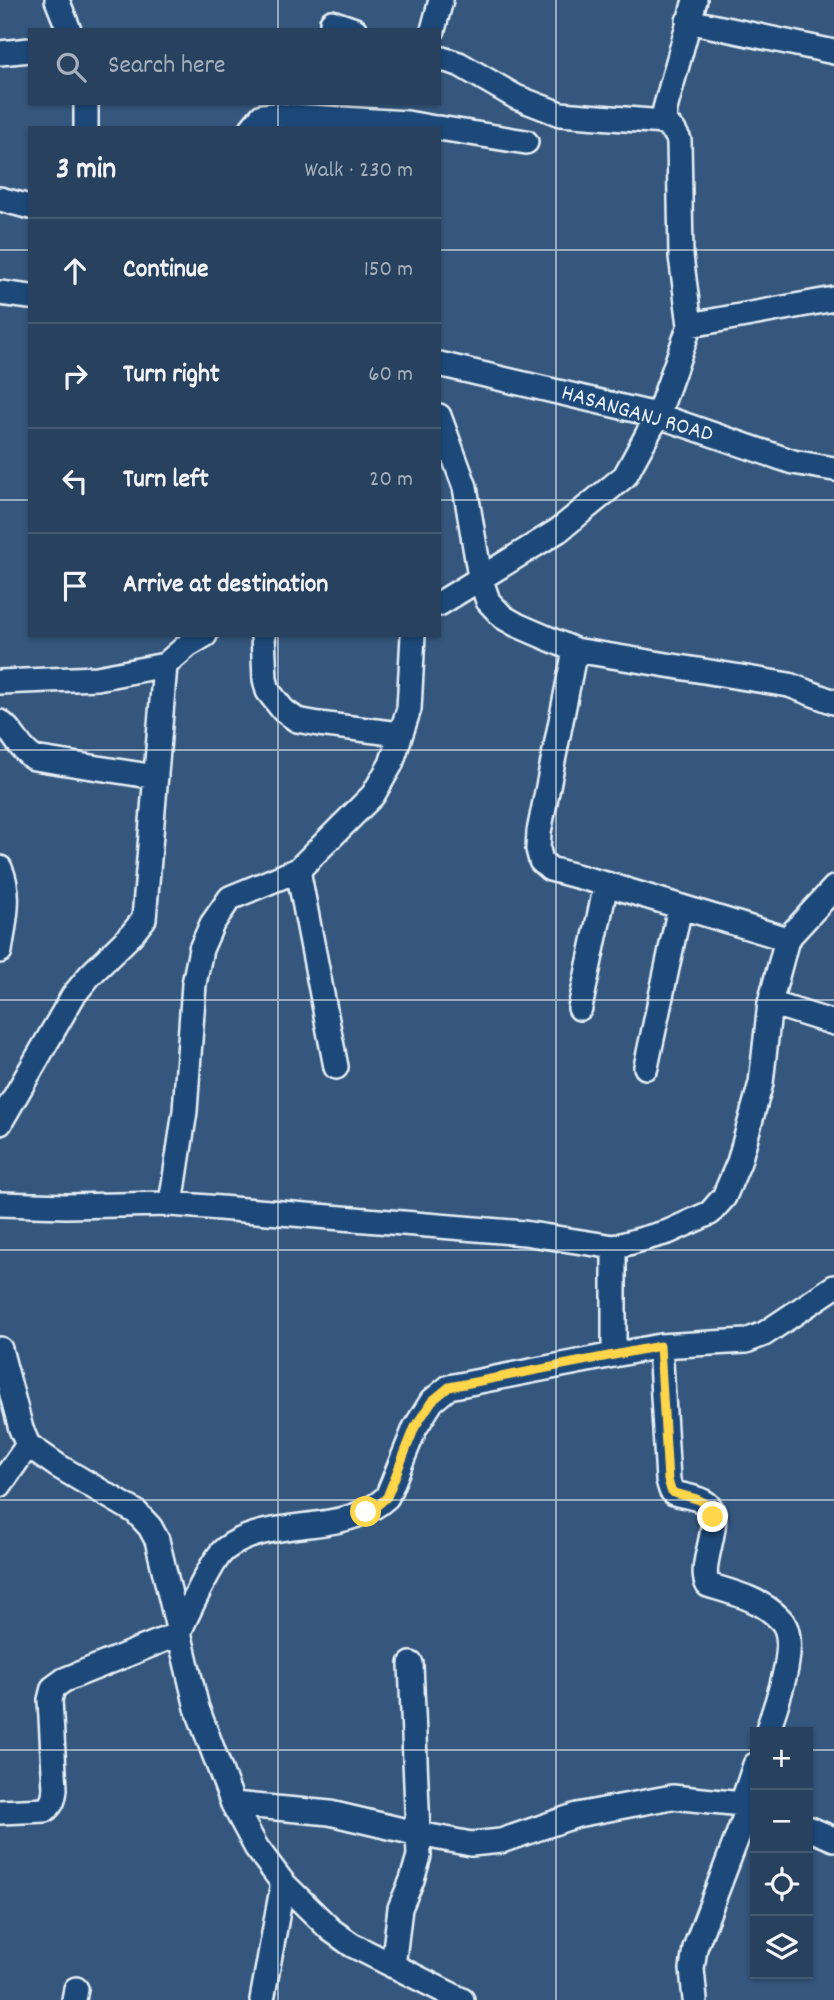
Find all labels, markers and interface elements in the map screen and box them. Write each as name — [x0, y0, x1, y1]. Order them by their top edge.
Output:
search box — [28, 28, 441, 105]
icon: search — [52, 48, 90, 86]
text: Search here — [108, 48, 226, 85]
text: 3 min — [56, 150, 116, 193]
text: Walk · 230 m — [304, 155, 413, 188]
icon: ahead — [56, 252, 94, 290]
text: Continue — [123, 252, 208, 289]
text: 150 m — [364, 254, 413, 287]
icon: right — [56, 357, 94, 395]
text: Turn right — [123, 357, 220, 394]
text: 60 m — [368, 359, 413, 392]
street label: HASANGANJ ROAD — [557, 378, 717, 452]
icon: left — [56, 462, 94, 500]
text: Turn left — [123, 462, 209, 499]
text: 20 m — [369, 464, 413, 497]
icon: arrive — [56, 567, 94, 605]
text: Arrive at destination — [123, 567, 328, 604]
route start — [350, 1496, 381, 1527]
route end — [697, 1501, 728, 1532]
map controls — [750, 1727, 813, 1979]
button: + — [750, 1727, 813, 1790]
button: − — [750, 1790, 813, 1853]
button: locate — [750, 1853, 813, 1916]
button: layers — [750, 1916, 813, 1979]

